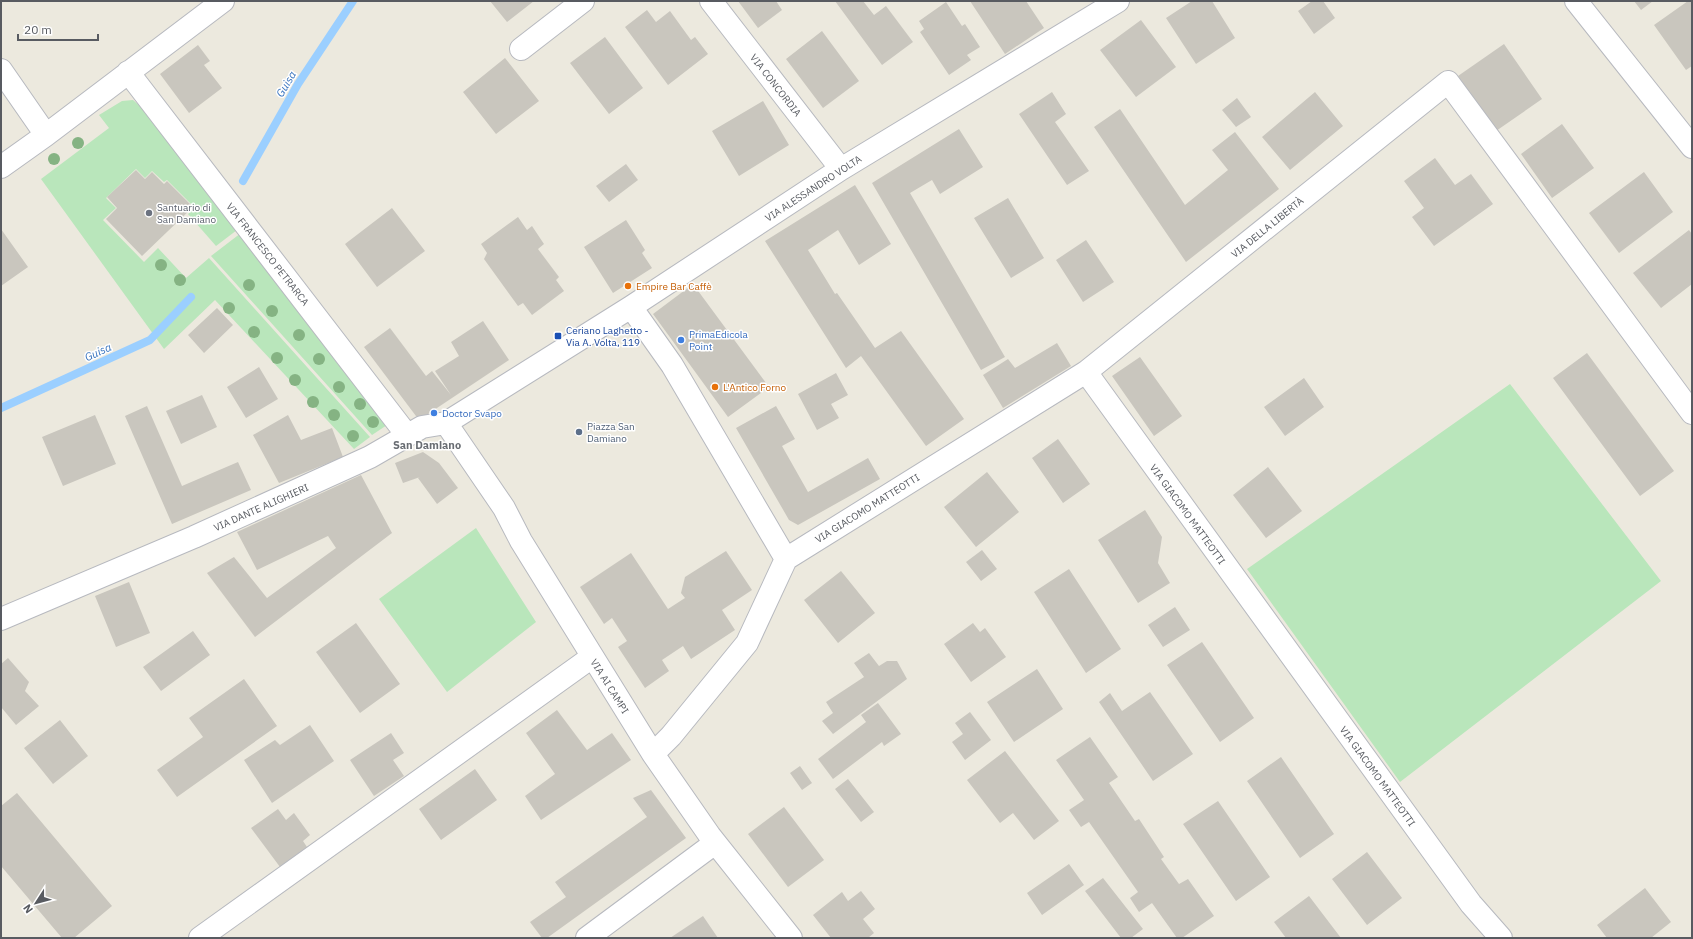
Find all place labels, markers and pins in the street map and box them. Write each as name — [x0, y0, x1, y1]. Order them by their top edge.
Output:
place label: Santuario di San Damiano — [157, 201, 216, 226]
marker: Santuario di San Damiano — [144, 208, 154, 218]
place label: Empire Bar Caffè — [636, 280, 712, 293]
marker: Empire Bar Caffè — [623, 281, 633, 291]
place label: Ceriano Laghetto - Via A. Volta, 119 — [566, 324, 648, 349]
place label: PrimaEdicola Point — [689, 328, 749, 353]
marker: Ceriano Laghetto - Via A. Volta, 119 — [553, 331, 563, 341]
marker: PrimaEdicola Point — [676, 335, 686, 345]
place label: L'Antico Forno — [723, 381, 787, 394]
marker: L'Antico Forno — [710, 382, 720, 392]
place label: Doctor Svapo — [442, 407, 502, 420]
marker: Doctor Svapo — [429, 408, 439, 418]
place label: Piazza San Damiano — [587, 420, 635, 445]
marker: Piazza San Damiano — [574, 427, 584, 437]

